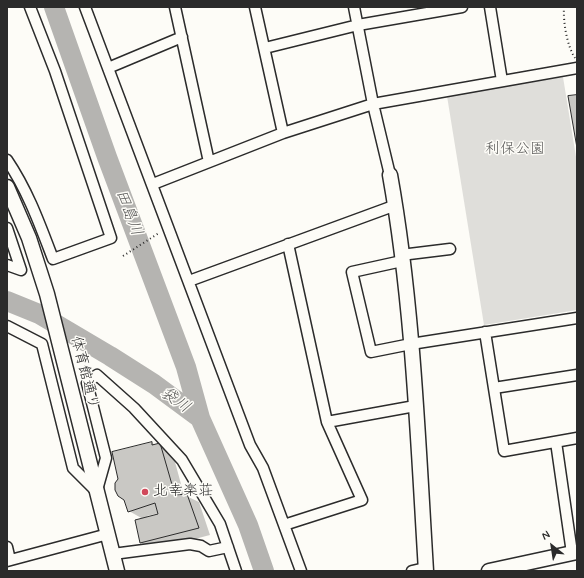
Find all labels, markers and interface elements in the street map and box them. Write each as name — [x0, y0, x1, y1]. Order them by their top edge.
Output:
park label: 利保公園 — [485, 141, 545, 159]
water label: 田島川 — [110, 187, 146, 239]
street label: 体育館通り — [66, 334, 102, 412]
water label: 袋川 — [156, 384, 194, 418]
place label: 北幸楽荘 — [153, 483, 213, 501]
marker: 北幸楽荘 — [140, 487, 150, 497]
north arrow — [532, 526, 572, 566]
text: N — [539, 528, 553, 544]

